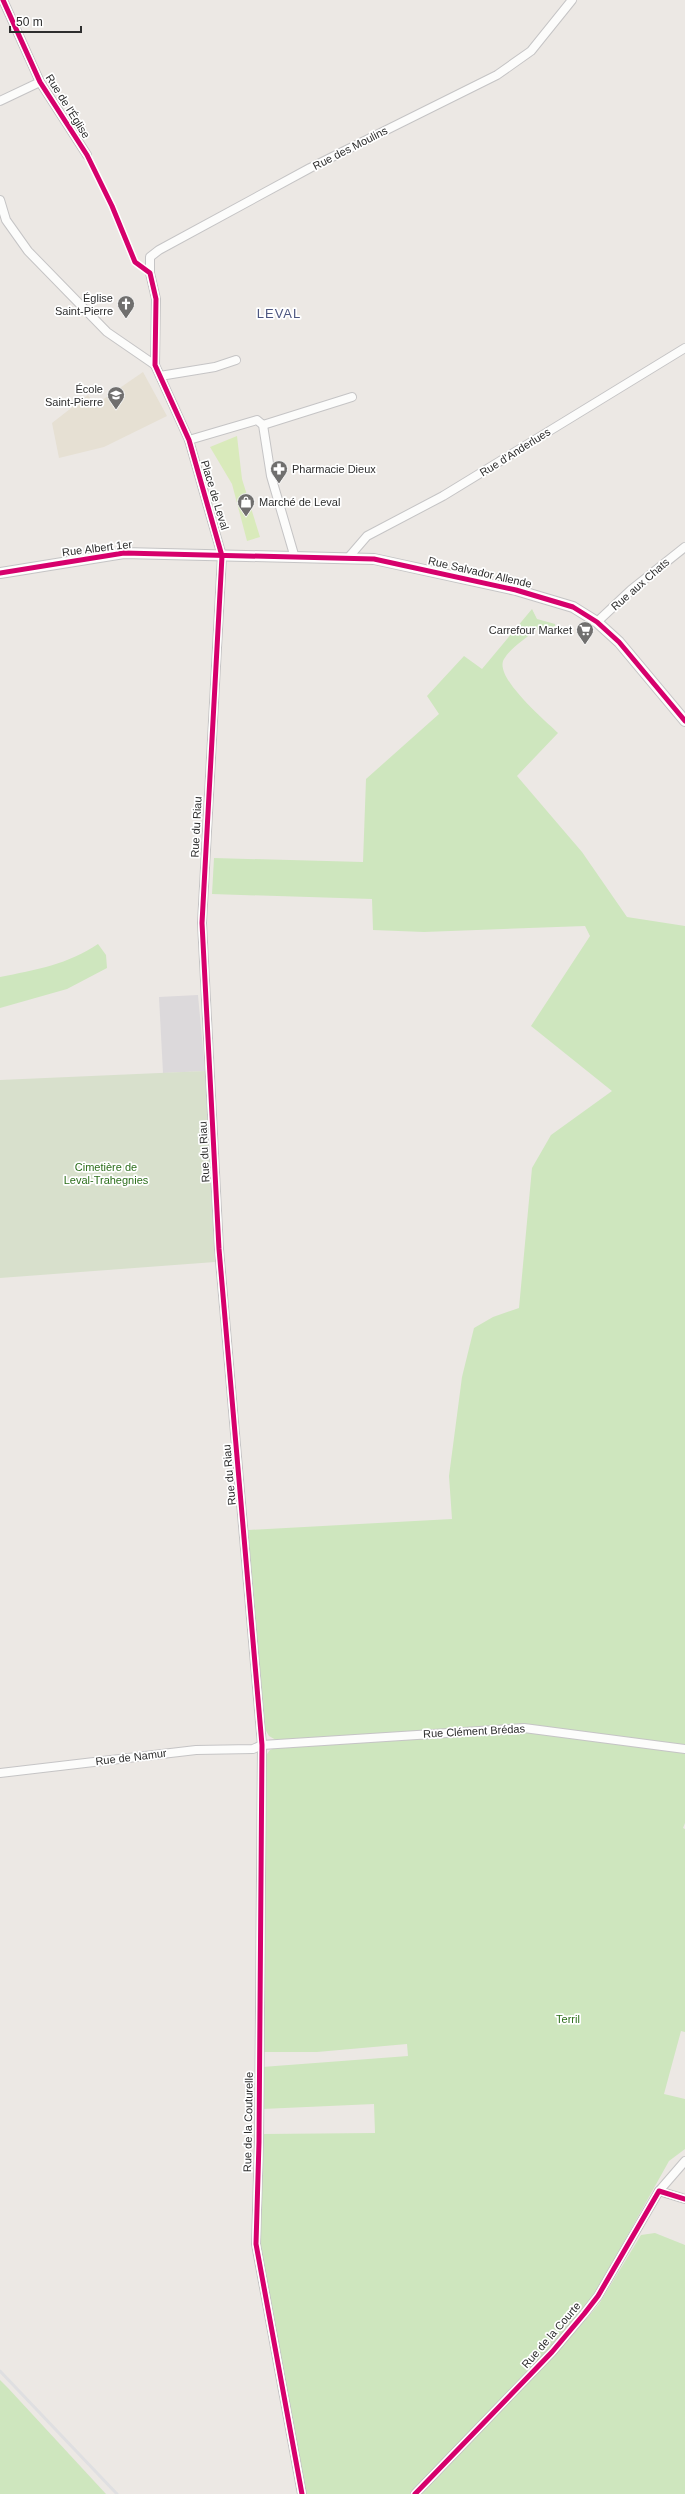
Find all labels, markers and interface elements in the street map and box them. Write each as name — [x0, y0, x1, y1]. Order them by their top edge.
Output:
scale bar — [10, 8, 81, 34]
text: 50 m — [16, 15, 43, 29]
street label: Rue de l'Église — [44, 72, 92, 140]
street label: Rue des Moulins — [311, 124, 390, 172]
place label: Église Saint-Pierre — [55, 292, 113, 317]
church icon: Église Saint-Pierre — [116, 294, 136, 319]
district label: LEVAL — [257, 306, 301, 321]
place label: École Saint-Pierre — [45, 383, 103, 408]
school or university icon: École Saint-Pierre — [106, 385, 126, 410]
street label: Rue d'Anderlues — [477, 425, 553, 479]
street label: Place de Leval — [199, 459, 231, 531]
pharmacy icon: Pharmacie Dieux — [269, 459, 289, 484]
place label: Pharmacie Dieux — [292, 463, 376, 475]
shop icon: Marché de Leval — [236, 492, 256, 517]
place label: Marché de Leval — [259, 496, 340, 508]
street label: Rue Albert 1er — [61, 538, 133, 558]
street label: Rue Salvador Allende — [427, 554, 533, 590]
street label: Rue aux Chats — [609, 555, 672, 612]
supermarket icon: Carrefour Market — [575, 620, 595, 645]
place label: Carrefour Market — [489, 624, 572, 636]
street label: Rue du Riau — [188, 796, 204, 858]
street label: Rue du Riau — [196, 1121, 212, 1183]
park label: Cimetière de Leval-Trahegnies — [64, 1161, 149, 1186]
street label: Rue du Riau — [220, 1444, 238, 1506]
street label: Rue Clément Brédas — [423, 1722, 526, 1740]
street label: Rue de Namur — [95, 1747, 168, 1767]
park label: Terril — [556, 2013, 580, 2025]
street label: Rue de la Couturelle — [241, 2072, 255, 2172]
street label: Rue de la Courte — [519, 2300, 583, 2370]

